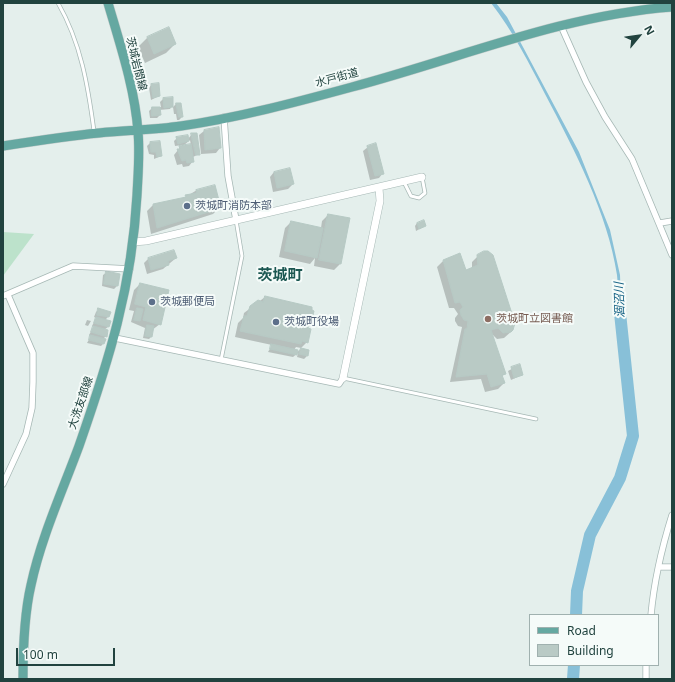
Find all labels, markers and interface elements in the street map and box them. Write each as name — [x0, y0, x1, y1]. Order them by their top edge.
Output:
north arrow — [619, 16, 659, 56]
text: N — [641, 22, 659, 37]
street label: 茨城岩間線 — [123, 36, 149, 92]
street label: 水戸街道 — [314, 66, 360, 90]
place label: 茨城町消防本部 — [195, 199, 272, 213]
marker: 茨城町消防本部 — [182, 201, 192, 211]
district label: 茨城町 — [258, 267, 302, 285]
water label: 涸沼川 — [612, 282, 628, 318]
place label: 茨城郵便局 — [160, 295, 215, 309]
marker: 茨城郵便局 — [147, 297, 157, 307]
place label: 茨城町立図書館 — [496, 312, 573, 326]
marker: 茨城町立図書館 — [483, 314, 493, 324]
place label: 茨城町役場 — [284, 315, 339, 329]
marker: 茨城町役場 — [271, 317, 281, 327]
street label: 大洗友部線 — [66, 375, 96, 431]
legend — [529, 614, 659, 666]
text: Road — [567, 622, 596, 639]
scale bar — [18, 640, 117, 666]
text: Building — [567, 642, 614, 659]
text: 100 m — [23, 646, 58, 663]

